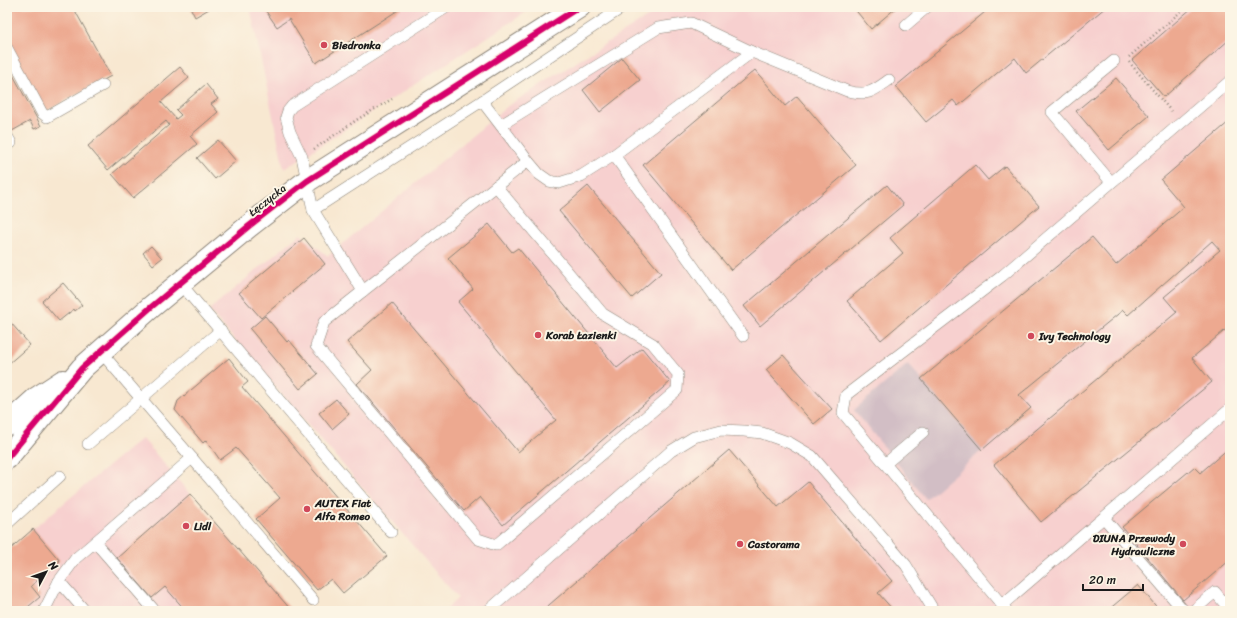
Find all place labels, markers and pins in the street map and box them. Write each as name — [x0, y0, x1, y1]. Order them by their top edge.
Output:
place label: Biedronka — [332, 36, 381, 55]
marker: Biedronka — [319, 40, 329, 50]
place label: Korab Łazienki — [545, 326, 617, 345]
place label: Ivy Technology — [1038, 327, 1111, 346]
marker: Korab Łazienki — [533, 330, 543, 340]
marker: Ivy Technology — [1026, 331, 1036, 341]
place label: AUTEX Fiat Alfa Romeo — [314, 494, 371, 526]
marker: AUTEX Fiat Alfa Romeo — [302, 504, 312, 514]
place label: Lidl — [194, 517, 212, 536]
marker: Lidl — [181, 521, 191, 531]
place label: DIUNA Przewody Hydrauliczne — [1093, 529, 1175, 561]
place label: Castorama — [747, 535, 800, 554]
marker: Castorama — [735, 539, 745, 549]
marker: DIUNA Przewody Hydrauliczne — [1178, 539, 1188, 549]

